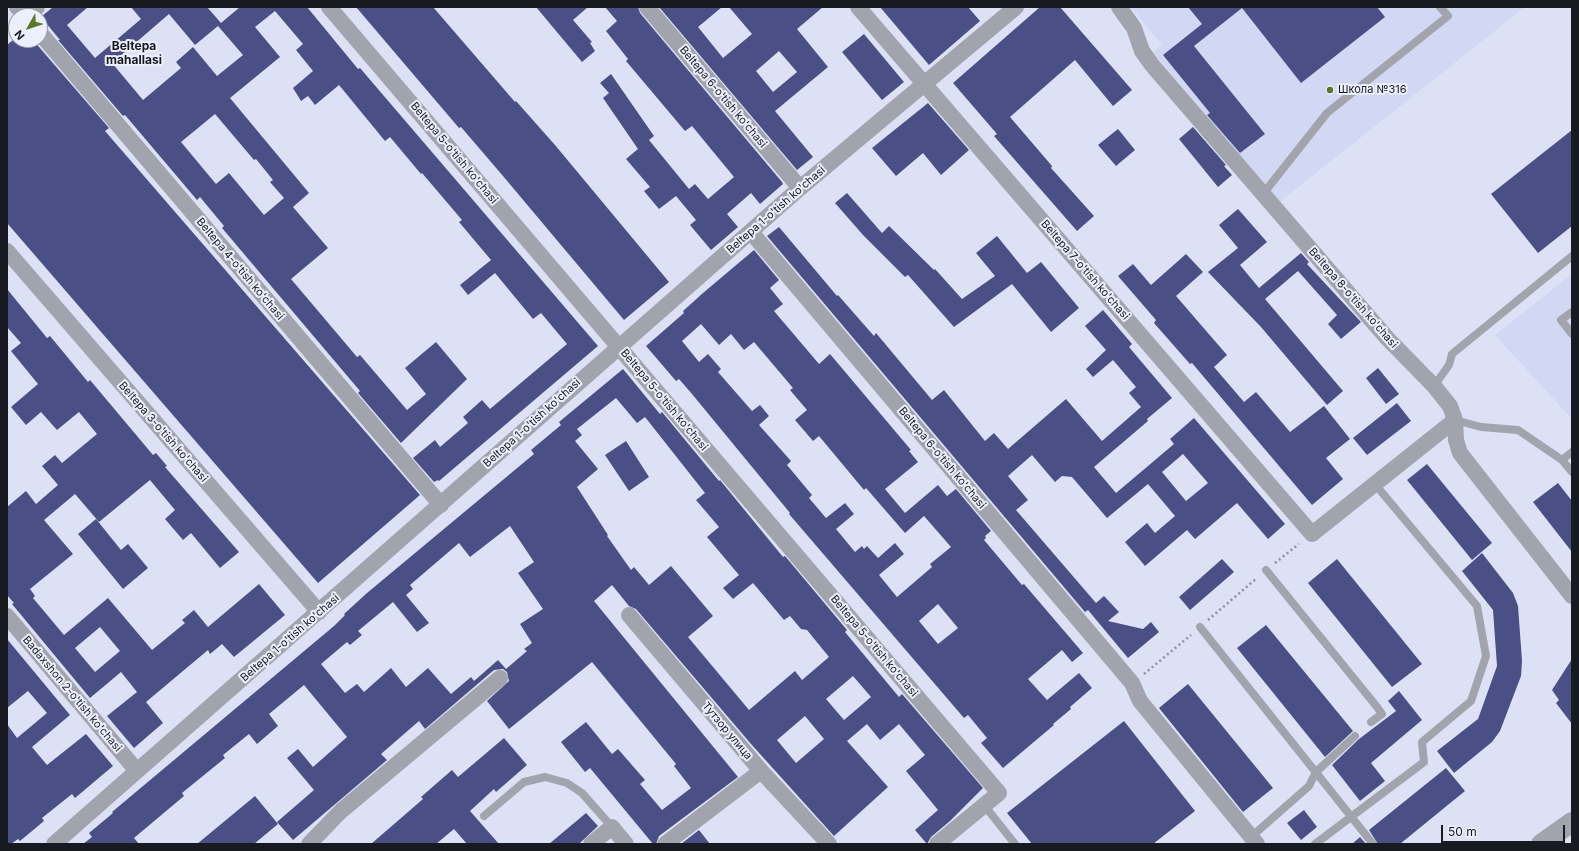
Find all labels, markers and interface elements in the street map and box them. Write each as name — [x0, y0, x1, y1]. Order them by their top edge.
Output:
north arrow — [8, 8, 48, 48]
text: N — [11, 27, 28, 43]
district label: Beltepa mahallasi — [106, 39, 162, 67]
street label: Beltepa 6-o'tish ko'chasi — [677, 44, 769, 150]
place label: Школа №316 — [1338, 83, 1407, 97]
marker: Школа №316 — [1325, 85, 1335, 95]
street label: Beltepa 5-o'tish ko'chasi — [408, 100, 500, 206]
street label: Beltepa 1-o'tish ko'chasi — [724, 164, 828, 256]
street label: Beltepa 4-o'tish ko'chasi — [194, 215, 286, 323]
street label: Beltepa 7-o'tish ko'chasi — [1038, 217, 1132, 323]
street label: Beltepa 8-o'tish ko'chasi — [1306, 245, 1400, 351]
street label: Beltepa 5-o'tish ko'chasi — [618, 347, 710, 453]
street label: Beltepa 1-o'tish ko'chasi — [481, 376, 583, 470]
street label: Beltepa 3-o'tish ko'chasi — [116, 379, 210, 485]
street label: Beltepa 6-o'tish ko'chasi — [896, 405, 988, 511]
street label: Beltepa 1-o'tish ko'chasi — [238, 592, 342, 684]
street label: Beltepa 5-o'tish ko'chasi — [828, 593, 920, 699]
street label: Badaxshon 2-o'tish ko'chasi — [20, 634, 124, 754]
street label: Тутзор улица — [699, 700, 755, 762]
scale bar — [1443, 817, 1567, 843]
text: 50 m — [1448, 824, 1477, 839]

